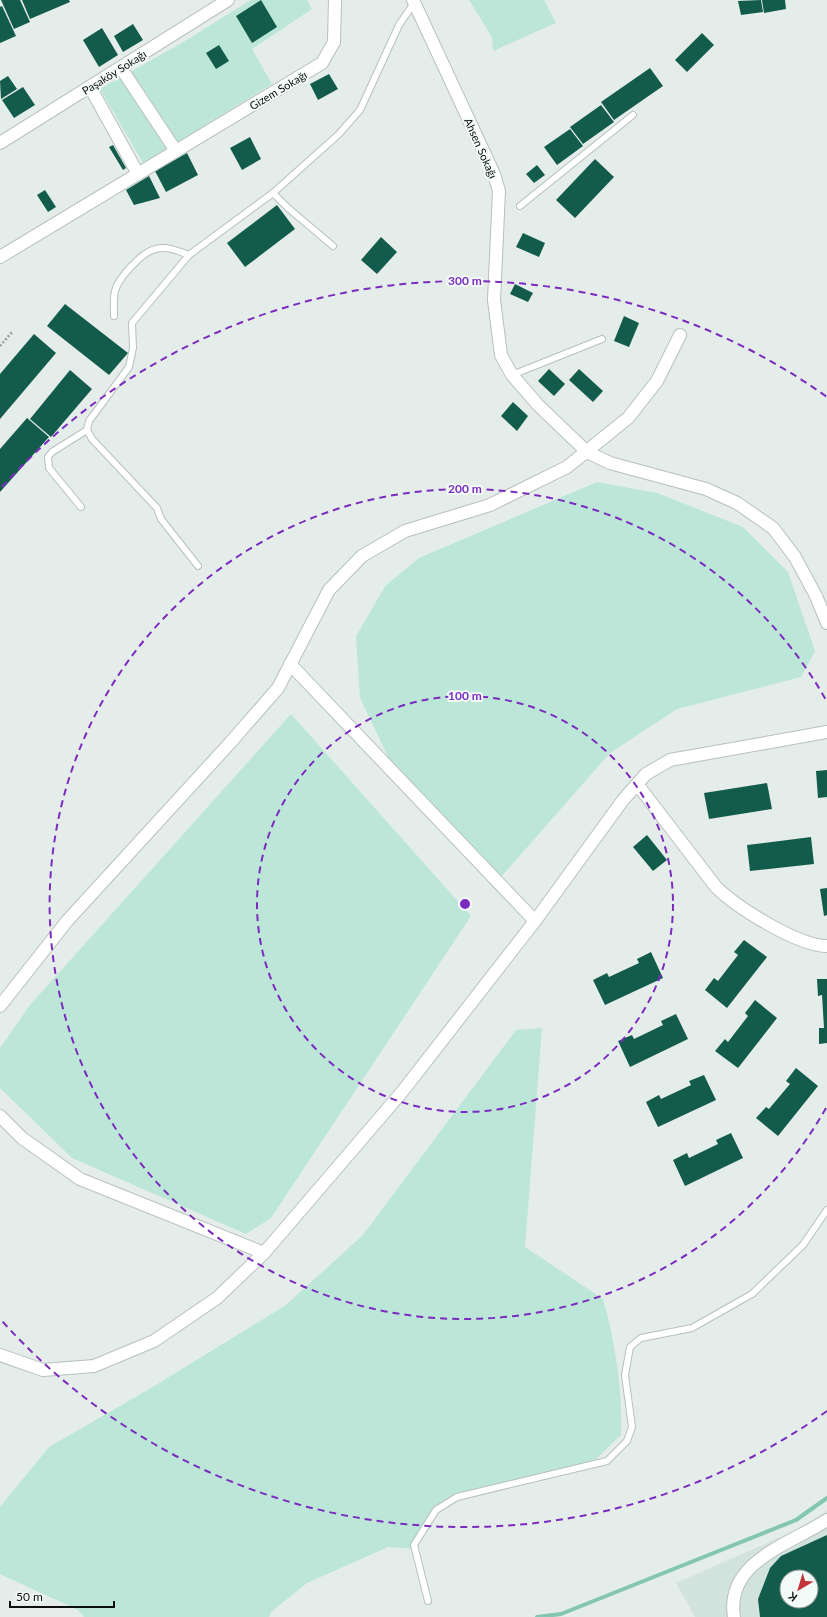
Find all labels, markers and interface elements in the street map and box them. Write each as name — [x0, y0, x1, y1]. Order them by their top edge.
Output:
street label: Paşaköy Sokağı — [79, 47, 149, 97]
street label: Gizem Sokağı — [247, 68, 309, 112]
street label: Ahsen Sokağı — [462, 116, 500, 180]
text: 300 m — [448, 273, 482, 288]
text: 200 m — [448, 481, 482, 496]
text: 100 m — [448, 688, 482, 703]
centre of rings — [458, 897, 472, 911]
north arrow — [779, 1569, 819, 1609]
scale bar — [10, 1583, 114, 1609]
text: 50 m — [16, 1589, 43, 1604]
text: K — [785, 1590, 800, 1605]

